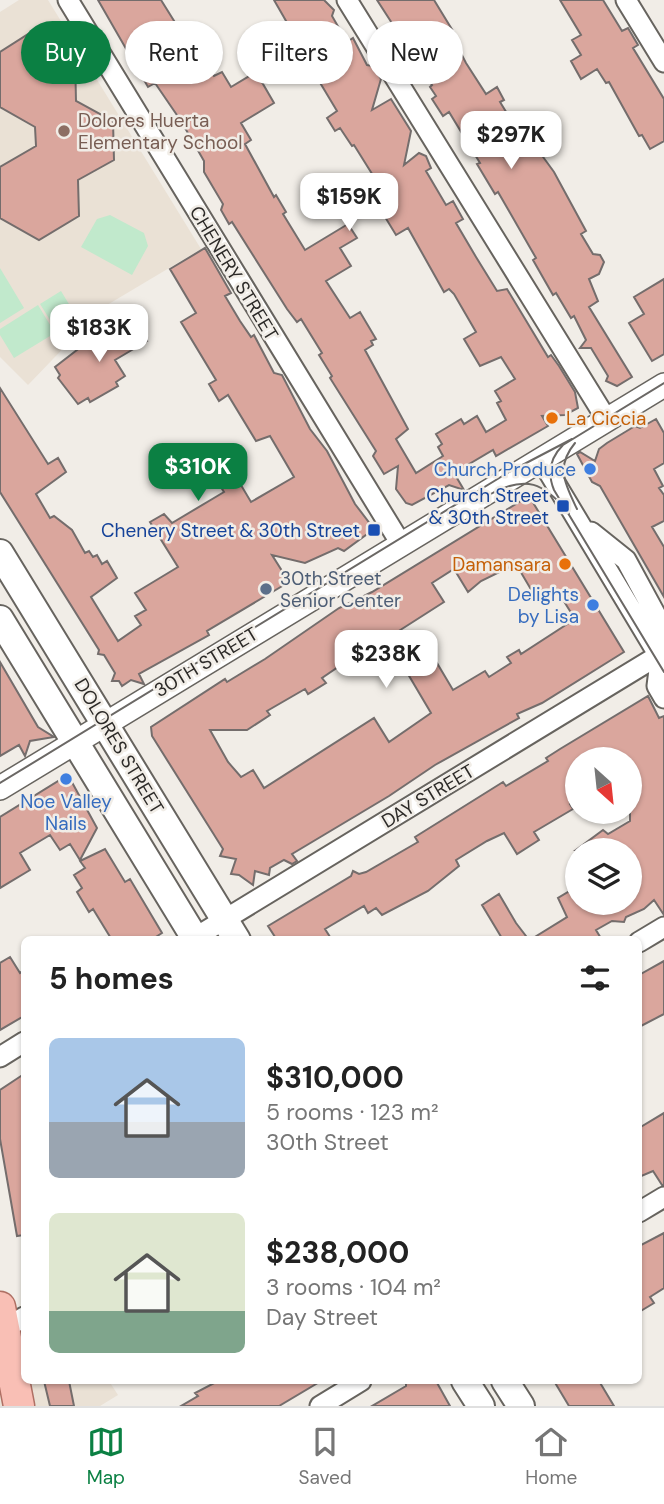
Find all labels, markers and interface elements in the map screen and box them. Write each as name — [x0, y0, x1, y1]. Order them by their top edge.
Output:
chip: Buy — [21, 21, 111, 84]
chip: Rent — [125, 21, 223, 84]
chip: Filters — [237, 21, 353, 84]
chip: New — [367, 21, 463, 84]
place label: Dolores Huerta Elementary School — [78, 108, 242, 155]
pin: $297K — [462, 111, 560, 171]
text: $297K — [477, 119, 545, 149]
marker: Dolores Huerta Elementary School — [56, 123, 72, 139]
pin: $159K — [300, 174, 398, 233]
text: $159K — [316, 181, 382, 211]
street label: CHENERY STREET — [184, 201, 284, 345]
pin: $183K — [50, 304, 148, 364]
text: $183K — [66, 312, 132, 342]
place label: La Ciccia — [566, 406, 646, 431]
marker: La Ciccia — [544, 410, 560, 426]
pin: $310K — [149, 444, 247, 503]
text: $310K — [164, 451, 232, 481]
place label: Church Produce — [434, 457, 576, 482]
marker: Church Produce — [582, 461, 598, 477]
place label: Church Street & 30th Street — [426, 483, 549, 530]
marker: Church Street & 30th Street — [555, 498, 571, 514]
place label: Chenery Street & 30th Street — [101, 518, 360, 543]
marker: Chenery Street & 30th Street — [366, 522, 382, 538]
place label: Damansara — [452, 552, 551, 577]
marker: Damansara — [557, 556, 573, 572]
place label: 30th Street Senior Center — [280, 566, 401, 613]
marker: 30th Street Senior Center — [258, 581, 274, 597]
place label: Delights by Lisa — [508, 582, 579, 629]
marker: Delights by Lisa — [585, 597, 601, 613]
street label: 30TH STREET — [149, 621, 263, 703]
pin: $238K — [337, 630, 435, 690]
text: $238K — [351, 638, 421, 668]
street label: DOLORES STREET — [69, 673, 170, 819]
north arrow — [565, 747, 642, 824]
map controls — [565, 747, 642, 915]
street label: DAY STREET — [377, 758, 479, 834]
marker: Noe Valley Nails — [58, 771, 74, 787]
place label: Noe Valley Nails — [20, 789, 112, 836]
button: layers — [565, 838, 642, 915]
text: 5 homes — [49, 959, 174, 998]
icon: filters — [576, 959, 614, 997]
text: $310,000 — [266, 1058, 404, 1097]
icon: home — [105, 1066, 189, 1150]
text: 5 rooms · 123 m² — [266, 1097, 439, 1127]
text: 30th Street — [266, 1127, 389, 1157]
text: $238,000 — [266, 1233, 409, 1272]
icon: home — [105, 1241, 189, 1325]
text: 3 rooms · 104 m² — [266, 1272, 441, 1302]
text: Day Street — [266, 1302, 378, 1332]
tab: Map — [87, 1423, 125, 1490]
tab: Saved — [299, 1423, 352, 1490]
tab: Home — [525, 1423, 577, 1490]

